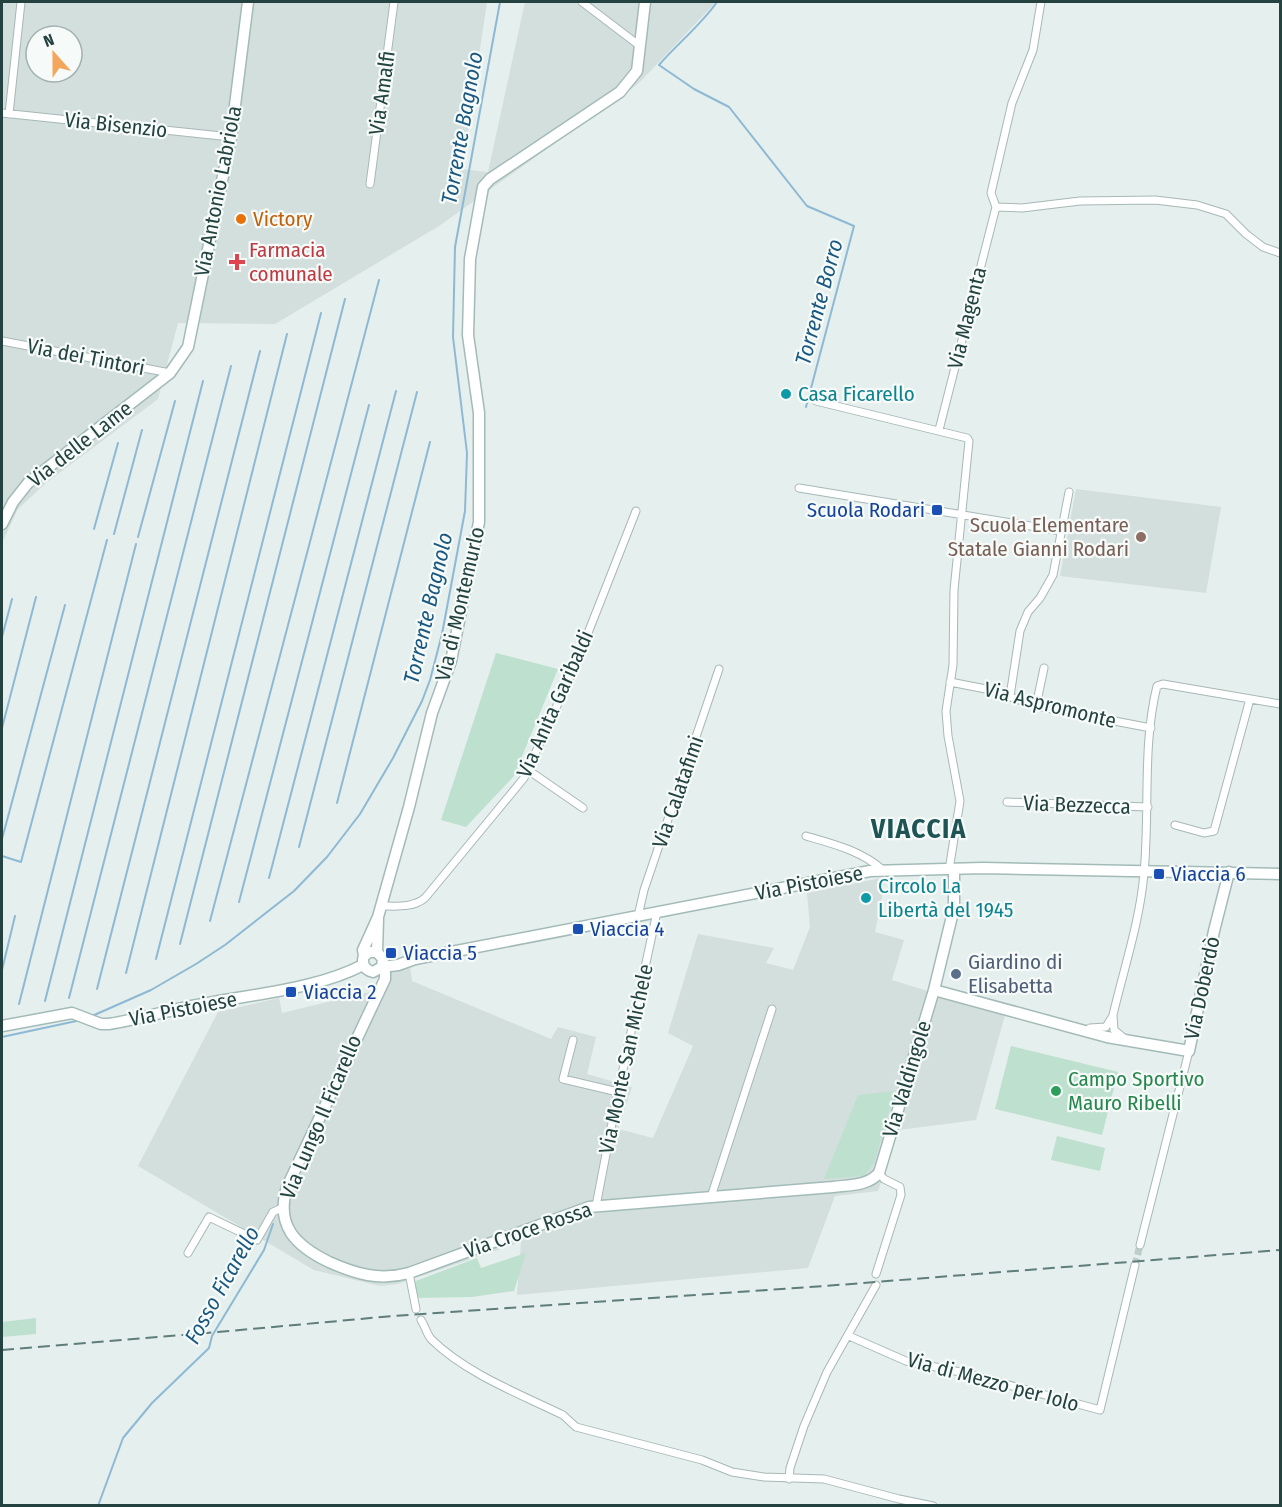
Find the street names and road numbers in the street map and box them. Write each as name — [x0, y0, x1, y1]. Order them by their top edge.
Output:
street label: Via Amalfi — [363, 49, 401, 137]
street label: Via Antonio Labriola — [189, 103, 247, 279]
street label: Via Bisenzio — [63, 107, 169, 143]
street label: Via Magenta — [942, 264, 992, 372]
street label: Via dei Tintori — [25, 333, 147, 381]
street label: Via delle Lame — [23, 395, 137, 493]
street label: Via di Montemurlo — [430, 524, 490, 684]
street label: Via Anita Garibaldi — [511, 626, 599, 782]
street label: Via Aspromonte — [981, 676, 1119, 734]
street label: Via Calatafimi — [647, 732, 709, 852]
street label: Via Bezzecca — [1023, 790, 1131, 820]
street label: Via Pistoiese — [753, 860, 865, 906]
street label: Via Doberdò — [1178, 934, 1226, 1042]
street label: Via Monte San Michele — [593, 962, 659, 1156]
street label: Via Pistoiese — [127, 986, 239, 1032]
street label: Via Valdingole — [877, 1018, 937, 1140]
street label: Via Lungo Il Ficarello — [275, 1031, 367, 1203]
street label: Via Croce Rossa — [461, 1196, 595, 1264]
street label: Via di Mezzo per Iolo — [904, 1347, 1082, 1417]

